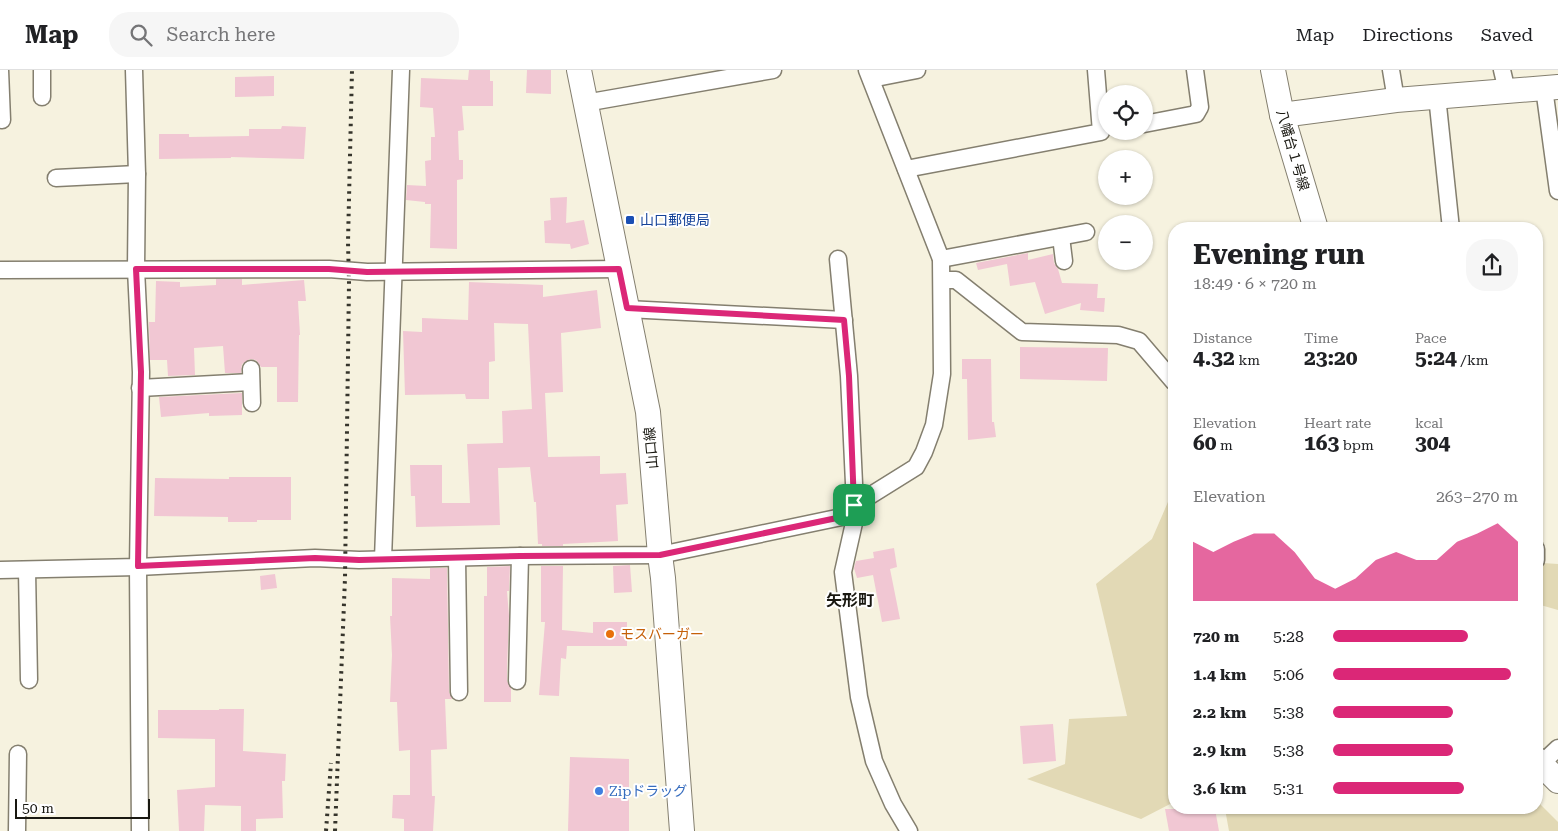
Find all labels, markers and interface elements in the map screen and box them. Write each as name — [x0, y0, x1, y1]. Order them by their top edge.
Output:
search box — [109, 12, 459, 57]
text: Map — [25, 21, 79, 49]
icon: search — [127, 21, 155, 49]
text: Search here — [167, 23, 275, 46]
text: Map — [1296, 24, 1334, 45]
text: Directions — [1362, 24, 1453, 45]
text: Saved — [1481, 24, 1533, 45]
map controls — [1098, 85, 1153, 270]
button: locate — [1098, 85, 1153, 140]
street label: 八幡台１号線 — [1274, 107, 1312, 193]
button: + — [1098, 150, 1153, 205]
place label: 山口郵便局 — [640, 212, 710, 228]
marker: 山口郵便局 — [624, 214, 636, 226]
button: − — [1098, 215, 1153, 270]
text: Evening run — [1193, 238, 1365, 271]
button: share — [1466, 239, 1518, 291]
text: 18:49 · 6 × 720 m — [1193, 274, 1317, 293]
text: Distance — [1193, 330, 1252, 346]
text: Time — [1304, 330, 1338, 346]
text: Pace — [1415, 330, 1447, 346]
text: 4.32 — [1193, 346, 1235, 370]
text: 23:20 — [1304, 346, 1358, 370]
text: 5:24 — [1415, 346, 1457, 370]
text: km — [1235, 352, 1260, 368]
text: /km — [1457, 352, 1489, 368]
text: Elevation — [1193, 415, 1256, 431]
text: Heart rate — [1304, 415, 1371, 431]
text: kcal — [1415, 415, 1443, 431]
street label: 山口線 — [641, 426, 661, 470]
text: 60 — [1193, 431, 1217, 455]
text: 163 — [1304, 431, 1339, 455]
text: 304 — [1415, 431, 1450, 455]
text: m — [1217, 437, 1233, 453]
text: bpm — [1339, 437, 1374, 453]
pin — [833, 484, 875, 526]
text: Elevation — [1193, 487, 1266, 506]
text: 263–270 m — [1436, 487, 1518, 506]
icon: arrive — [840, 491, 868, 519]
district label: 矢形町 — [826, 591, 874, 610]
place label: モスバーガー — [620, 626, 704, 642]
text: 720 m — [1193, 627, 1239, 646]
text: 5:28 — [1273, 627, 1304, 646]
marker: モスバーガー — [604, 628, 616, 640]
text: 1.4 km — [1193, 665, 1246, 684]
text: 5:06 — [1273, 665, 1304, 684]
text: 2.2 km — [1193, 703, 1246, 722]
text: 5:38 — [1273, 703, 1304, 722]
text: 2.9 km — [1193, 741, 1246, 760]
text: 5:38 — [1273, 741, 1304, 760]
text: 3.6 km — [1193, 779, 1246, 798]
text: 5:31 — [1273, 779, 1304, 798]
place label: Zipドラッグ — [609, 783, 687, 799]
marker: Zipドラッグ — [593, 785, 605, 797]
scale bar — [15, 796, 150, 819]
text: 50 m — [22, 800, 54, 816]

